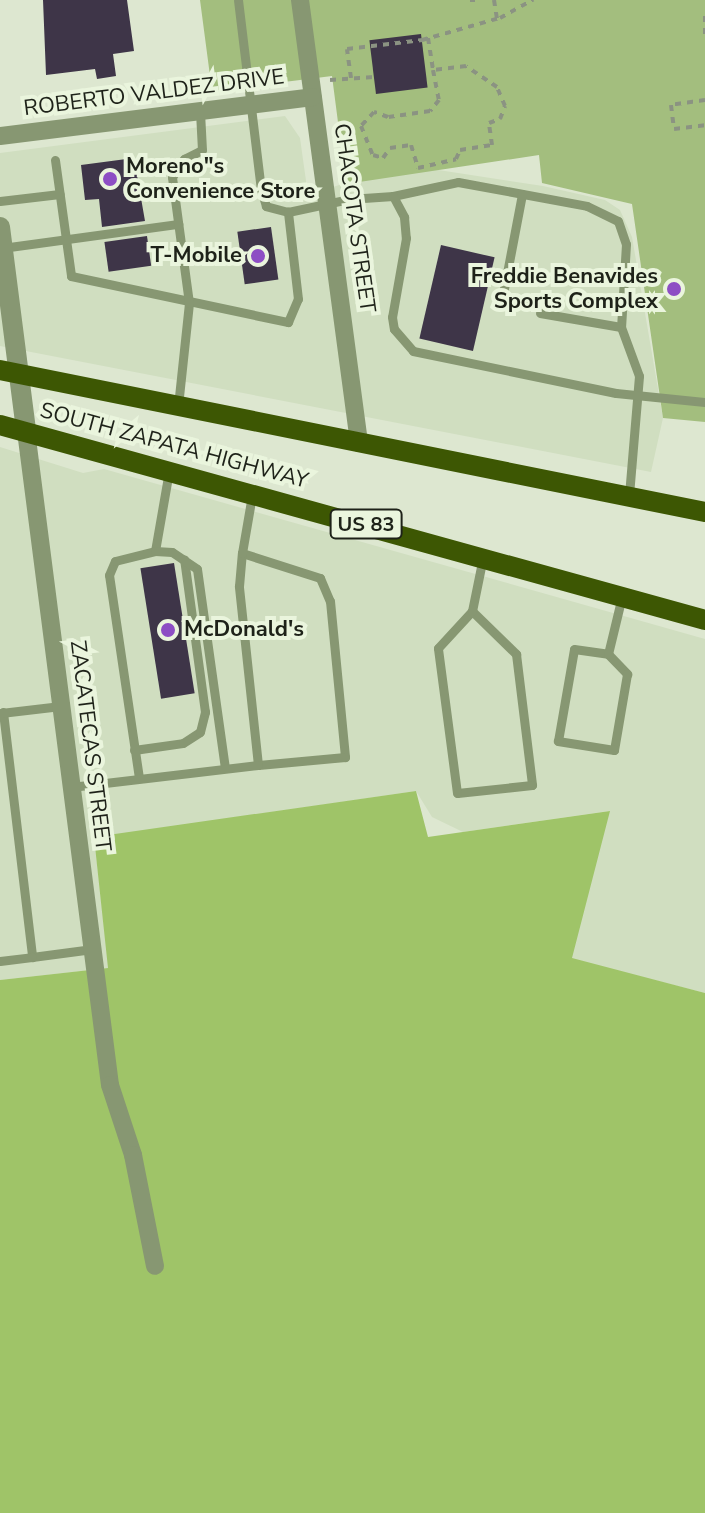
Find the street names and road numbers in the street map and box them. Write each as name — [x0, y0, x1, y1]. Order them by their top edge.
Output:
street label: ROBERTO VALDEZ DRIVE — [22, 64, 286, 122]
street label: CHACOTA STREET — [328, 122, 380, 314]
street label: SOUTH ZAPATA HIGHWAY — [37, 397, 311, 495]
road number: US 83 — [328, 508, 404, 540]
street label: ZACATECAS STREET — [64, 639, 116, 853]

